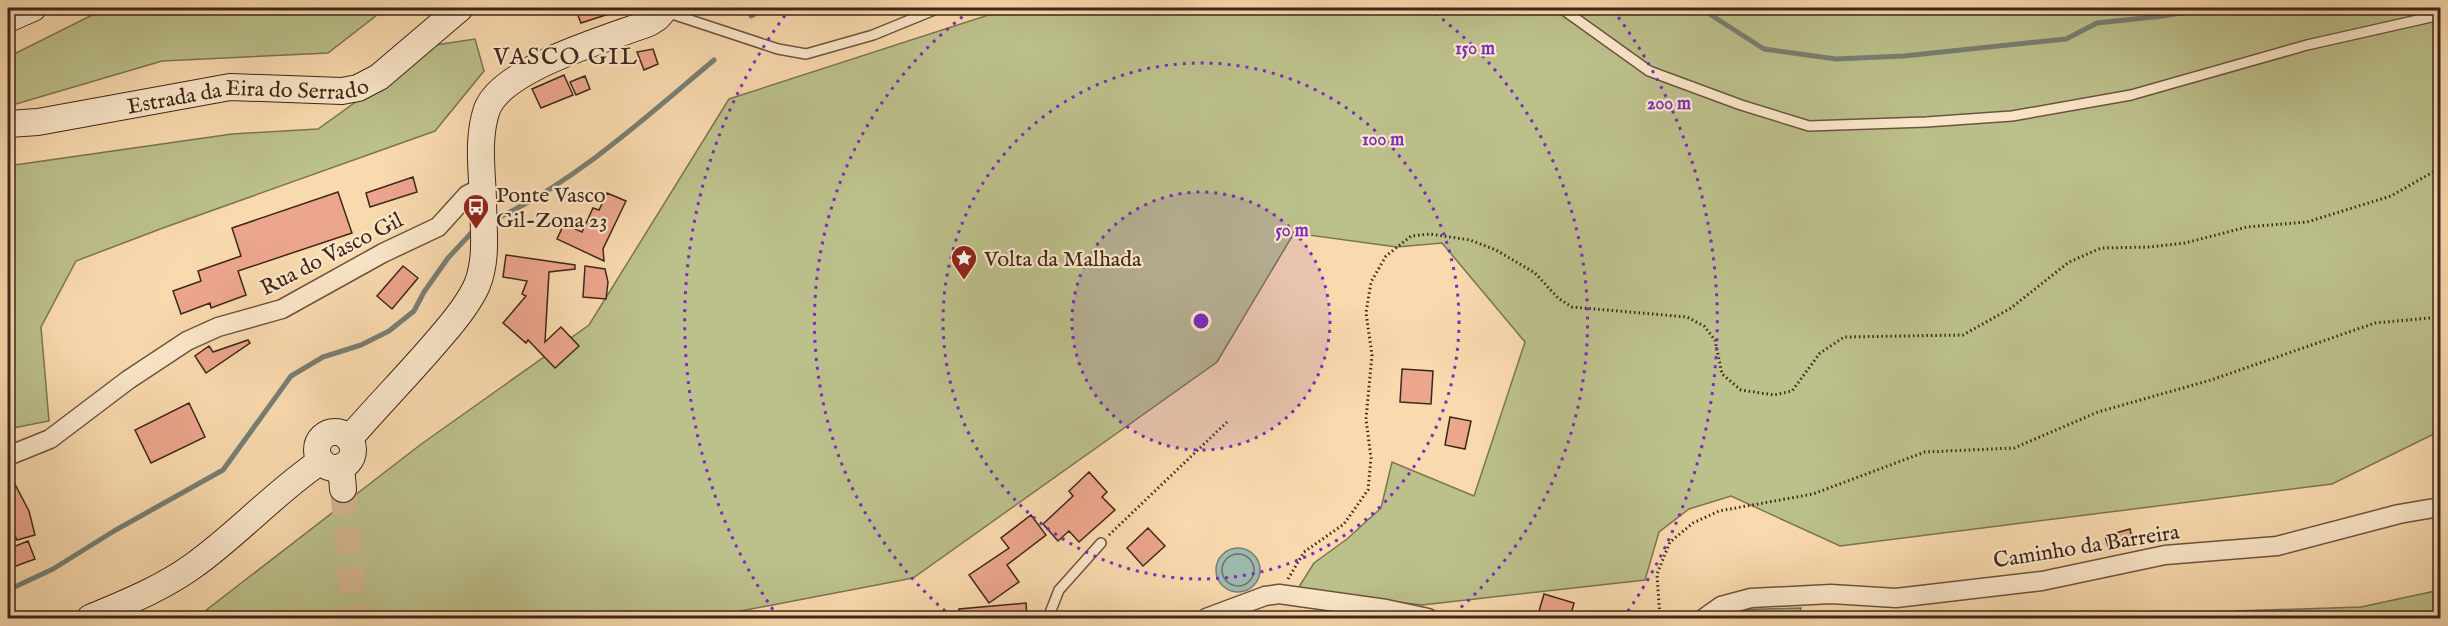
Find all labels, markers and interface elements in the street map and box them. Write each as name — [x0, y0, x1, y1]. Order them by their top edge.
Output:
text: 150 m — [1455, 38, 1495, 61]
district label: VASCO GIL — [492, 42, 639, 73]
street label: Estrada da Eira do Serrado — [125, 73, 374, 122]
text: 200 m — [1647, 93, 1691, 116]
text: 100 m — [1362, 129, 1404, 152]
place label: Ponte Vasco Gil-Zona 23 — [496, 182, 607, 235]
bus stop icon: Ponte Vasco Gil-Zona 23 — [461, 192, 491, 230]
street label: Rua do Vasco Gil — [256, 207, 408, 303]
text: 50 m — [1275, 220, 1309, 243]
place icon: Volta da Malhada — [949, 243, 979, 281]
place label: Volta da Malhada — [983, 246, 1142, 274]
centre of rings — [1191, 311, 1211, 331]
street label: Caminho da Barreira — [1991, 518, 2182, 576]

